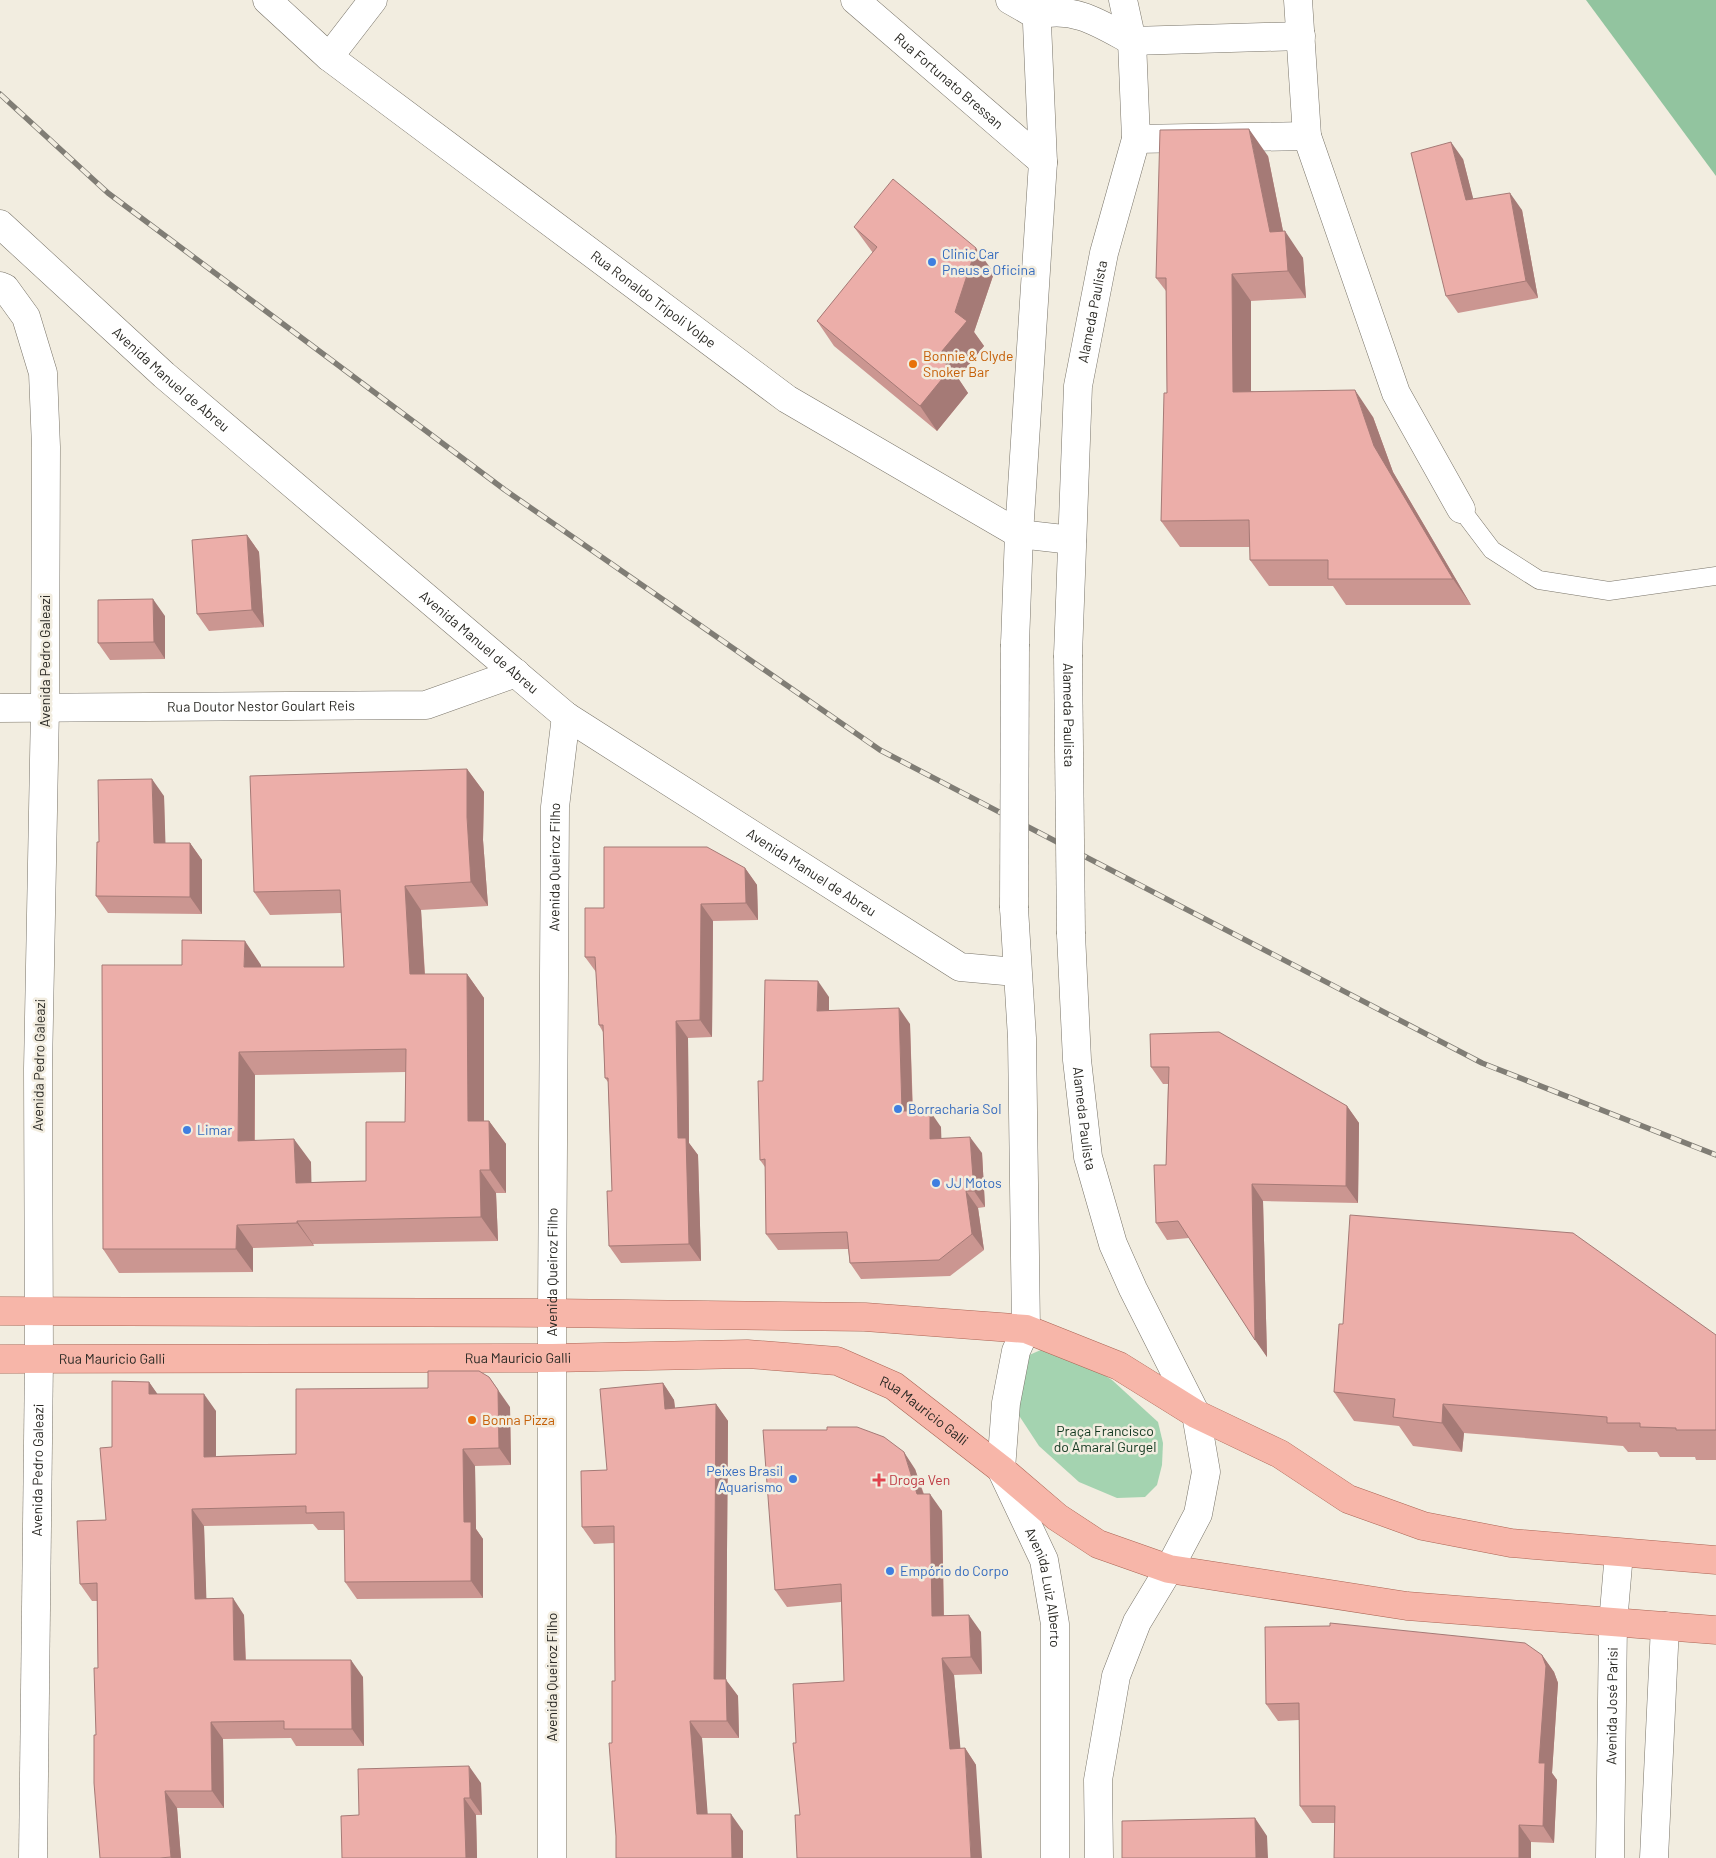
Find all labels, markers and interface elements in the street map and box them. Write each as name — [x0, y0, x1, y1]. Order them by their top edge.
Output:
street label: Rua Fortunato Bressan — [891, 29, 1007, 132]
place label: Clinic Car Pneus e Oficina — [942, 245, 1035, 278]
street label: Rua Ronaldo Trípoli Volpe — [588, 246, 720, 351]
marker: Clinic Car Pneus e Oficina — [926, 256, 938, 268]
street label: Alameda Paulista — [1074, 259, 1110, 364]
street label: Avenida Manuel de Abreu — [109, 323, 233, 435]
place label: Bonnie & Clyde Snoker Bar — [923, 347, 1013, 380]
marker: Bonnie & Clyde Snoker Bar — [907, 358, 919, 370]
street label: Avenida Manuel de Abreu — [416, 587, 542, 697]
street label: Avenida Pedro Galeazi — [36, 595, 53, 727]
street label: Alameda Paulista — [1060, 663, 1078, 767]
street label: Rua Doutor Nestor Goulart Reis — [167, 696, 355, 715]
street label: Avenida Queiroz Filho — [545, 801, 563, 932]
street label: Avenida Manuel de Abreu — [744, 824, 880, 920]
street label: Avenida Pedro Galeazi — [29, 999, 48, 1131]
street label: Alameda Paulista — [1070, 1066, 1100, 1172]
place label: Borracharia Sol — [908, 1100, 1001, 1117]
marker: Borracharia Sol — [892, 1103, 904, 1115]
place label: Limar — [197, 1121, 232, 1138]
marker: Limar — [181, 1124, 193, 1136]
place label: JJ Motos — [946, 1174, 1002, 1191]
marker: JJ Motos — [930, 1177, 942, 1189]
street label: Avenida Queiroz Filho — [543, 1207, 561, 1336]
street label: Rua Mauricio Galli — [465, 1349, 571, 1366]
street label: Rua Mauricio Galli — [59, 1350, 165, 1367]
street label: Rua Mauricio Galli — [877, 1372, 972, 1449]
street label: Avenida Pedro Galeazi — [28, 1404, 46, 1536]
place label: Bonna Pizza — [482, 1411, 555, 1428]
marker: Bonna Pizza — [466, 1414, 478, 1426]
park label: Praça Francisco do Amaral Gurgel — [1054, 1422, 1156, 1455]
place label: Peixes Brasil Aquarismo — [706, 1462, 783, 1495]
place label: Droga Ven — [889, 1471, 950, 1488]
marker: Peixes Brasil Aquarismo — [787, 1473, 799, 1485]
marker: Droga Ven — [873, 1474, 885, 1486]
street label: Avenida Luiz Alberto — [1022, 1525, 1064, 1648]
place label: Empório do Corpo — [900, 1562, 1009, 1579]
marker: Empório do Corpo — [884, 1565, 896, 1577]
street label: Avenida Queiroz Filho — [543, 1613, 560, 1741]
street label: Avenida José Parisi — [1602, 1647, 1621, 1765]

